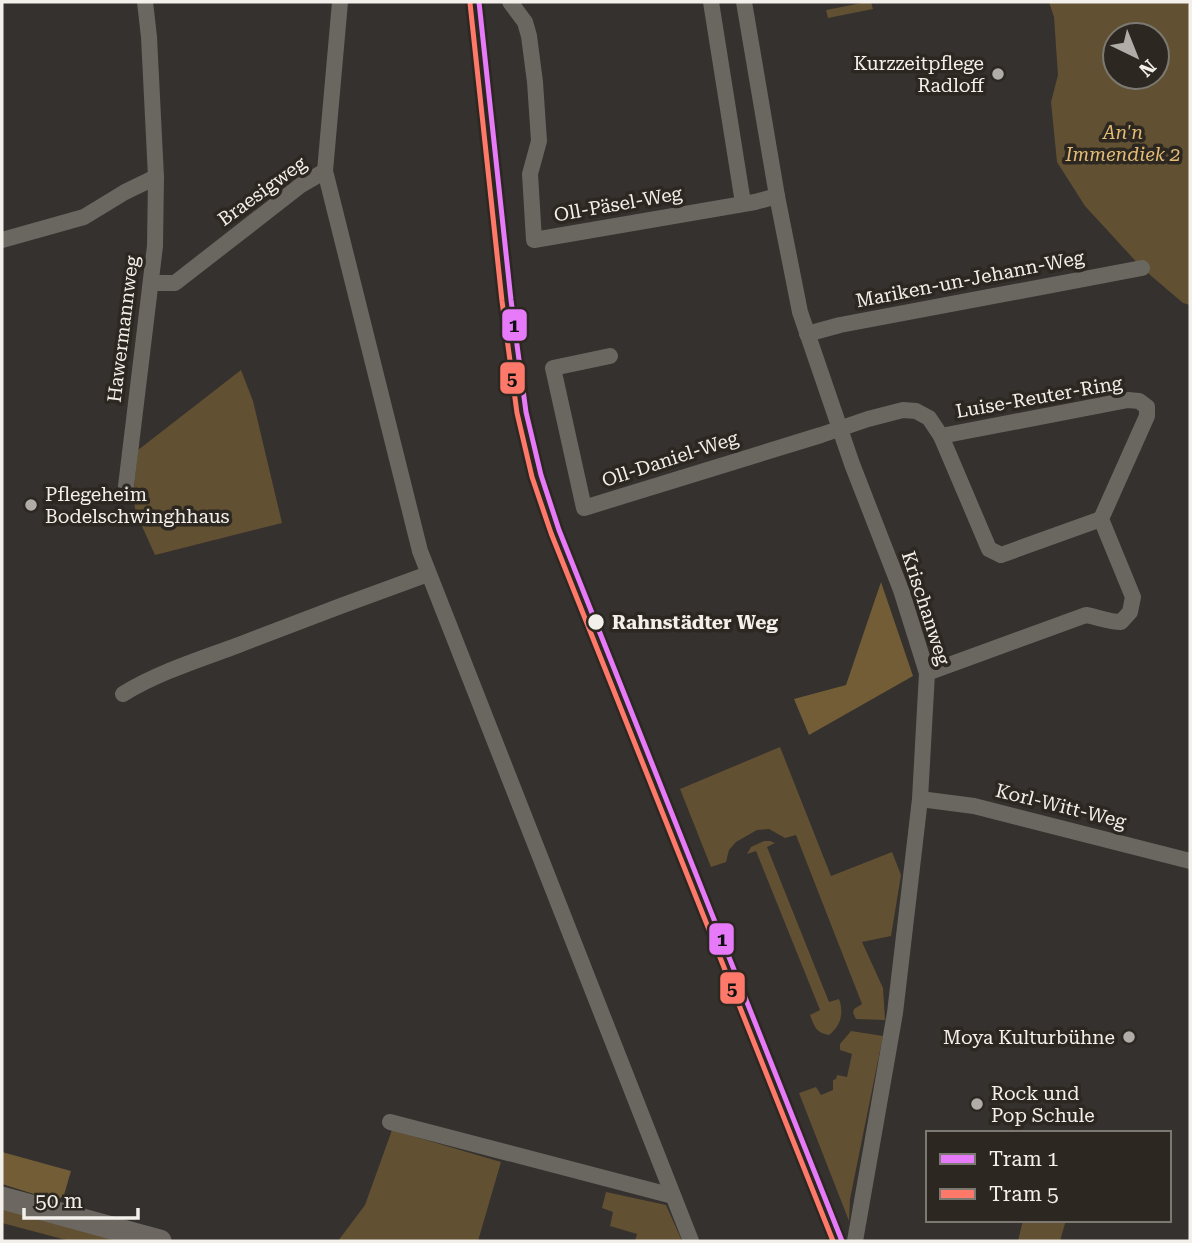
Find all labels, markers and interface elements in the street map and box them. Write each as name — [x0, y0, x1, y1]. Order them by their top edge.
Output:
north arrow — [1101, 21, 1171, 91]
place label: Kurzzeitpflege Radloff — [853, 52, 985, 97]
text: N — [1134, 55, 1160, 82]
marker: Kurzzeitpflege Radloff — [990, 66, 1006, 82]
park label: An'n Immendiek 2 — [1064, 121, 1181, 166]
street label: Braesigweg — [213, 151, 311, 231]
street label: Oll-Päsel-Weg — [552, 181, 684, 227]
street label: Mariken-un-Jehann-Weg — [854, 246, 1086, 312]
street label: Hawermannweg — [103, 254, 143, 404]
line badge: 1 — [501, 308, 528, 342]
text: 1 — [509, 314, 520, 337]
line badge: 5 — [499, 361, 526, 395]
text: 5 — [507, 367, 518, 390]
street label: Luise-Reuter-Ring — [954, 371, 1124, 423]
street label: Oll-Daniel-Weg — [599, 426, 741, 492]
place label: Pflegeheim Bodelschwinghhaus — [45, 483, 230, 528]
marker: Pflegeheim Bodelschwinghhaus — [23, 497, 39, 513]
street label: Krischanweg — [897, 548, 955, 668]
place label: Rahnstädter Weg — [612, 611, 778, 634]
marker: Rahnstädter Weg — [586, 612, 606, 632]
street label: Korl-Witt-Weg — [993, 779, 1129, 833]
line badge: 1 — [708, 922, 735, 956]
text: 1 — [717, 928, 728, 951]
line badge: 5 — [719, 971, 746, 1005]
text: 5 — [727, 977, 738, 1000]
place label: Moya Kulturbühne — [943, 1026, 1115, 1049]
marker: Moya Kulturbühne — [1121, 1029, 1137, 1045]
place label: Rock und Pop Schule — [991, 1082, 1095, 1127]
marker: Rock und Pop Schule — [969, 1096, 985, 1112]
legend — [926, 1131, 1171, 1222]
text: Tram 1 — [989, 1147, 1059, 1171]
scale bar — [24, 1176, 138, 1220]
text: Tram 5 — [989, 1182, 1059, 1206]
text: 50 m — [35, 1189, 83, 1213]

